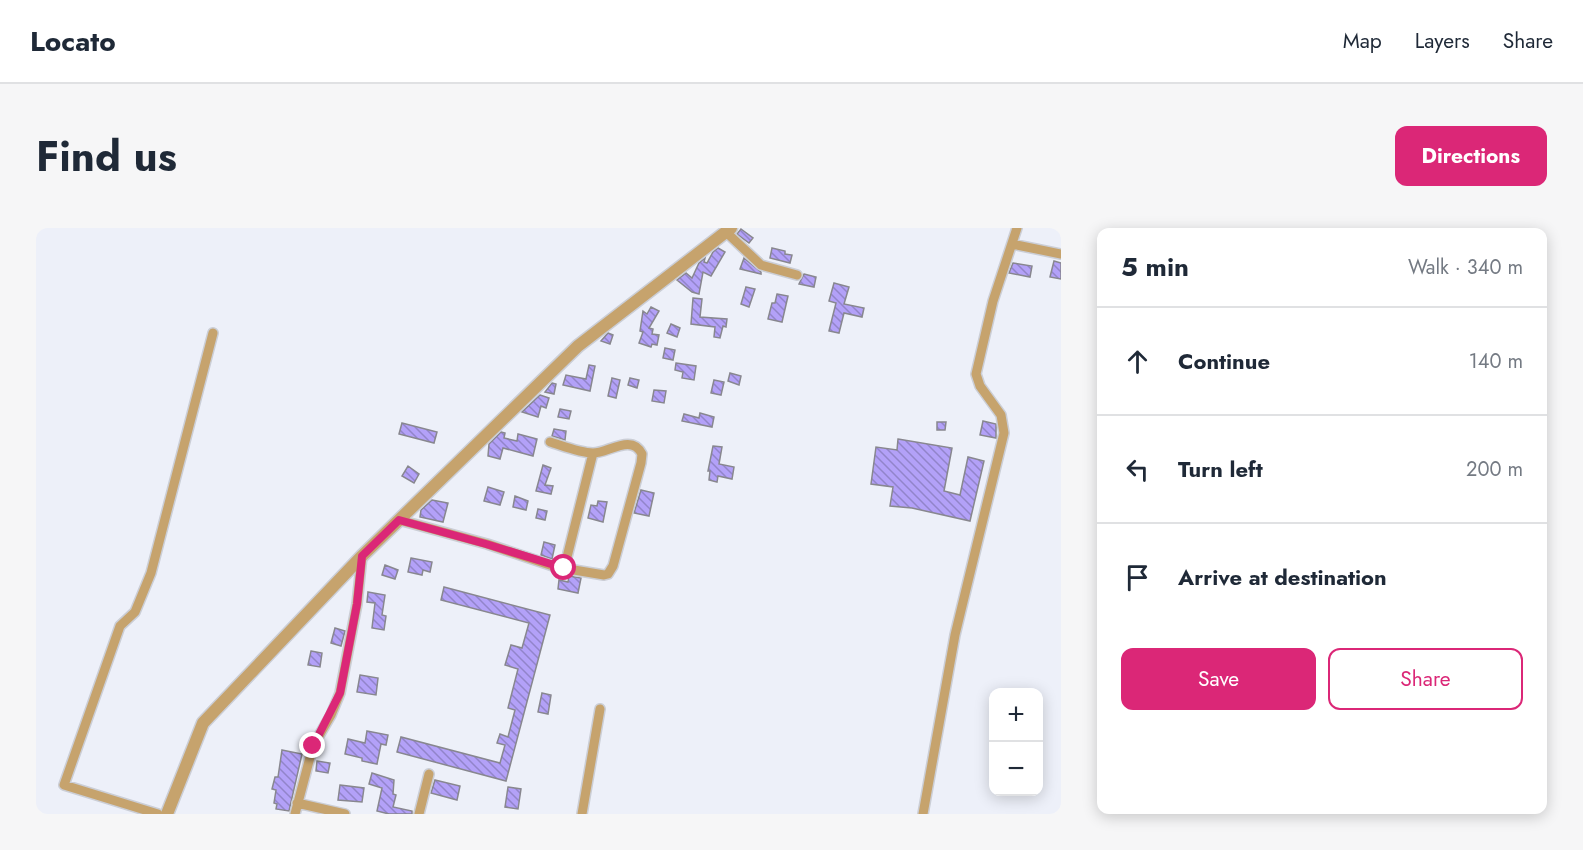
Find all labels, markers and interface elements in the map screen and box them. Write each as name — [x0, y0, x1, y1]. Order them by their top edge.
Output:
text: Locato — [30, 21, 116, 62]
text: Map — [1343, 26, 1382, 56]
text: Layers — [1415, 26, 1470, 56]
text: Share — [1503, 26, 1553, 56]
text: Find us — [36, 126, 177, 187]
button: Directions — [1395, 126, 1547, 186]
text: 5 min — [1121, 248, 1189, 286]
text: Walk · 340 m — [1408, 253, 1523, 282]
icon: ahead — [1121, 345, 1154, 378]
text: Continue — [1178, 345, 1270, 377]
text: 140 m — [1469, 347, 1523, 376]
icon: left — [1121, 453, 1154, 486]
text: Turn left — [1178, 453, 1263, 485]
text: 200 m — [1466, 455, 1523, 484]
route start — [550, 554, 576, 580]
icon: arrive — [1121, 561, 1154, 594]
text: Arrive at destination — [1178, 561, 1387, 593]
button: Save — [1121, 648, 1316, 710]
button: Share — [1328, 648, 1523, 710]
map controls — [989, 688, 1043, 796]
button: + — [989, 688, 1043, 742]
route end — [299, 732, 325, 758]
button: − — [989, 742, 1043, 796]

